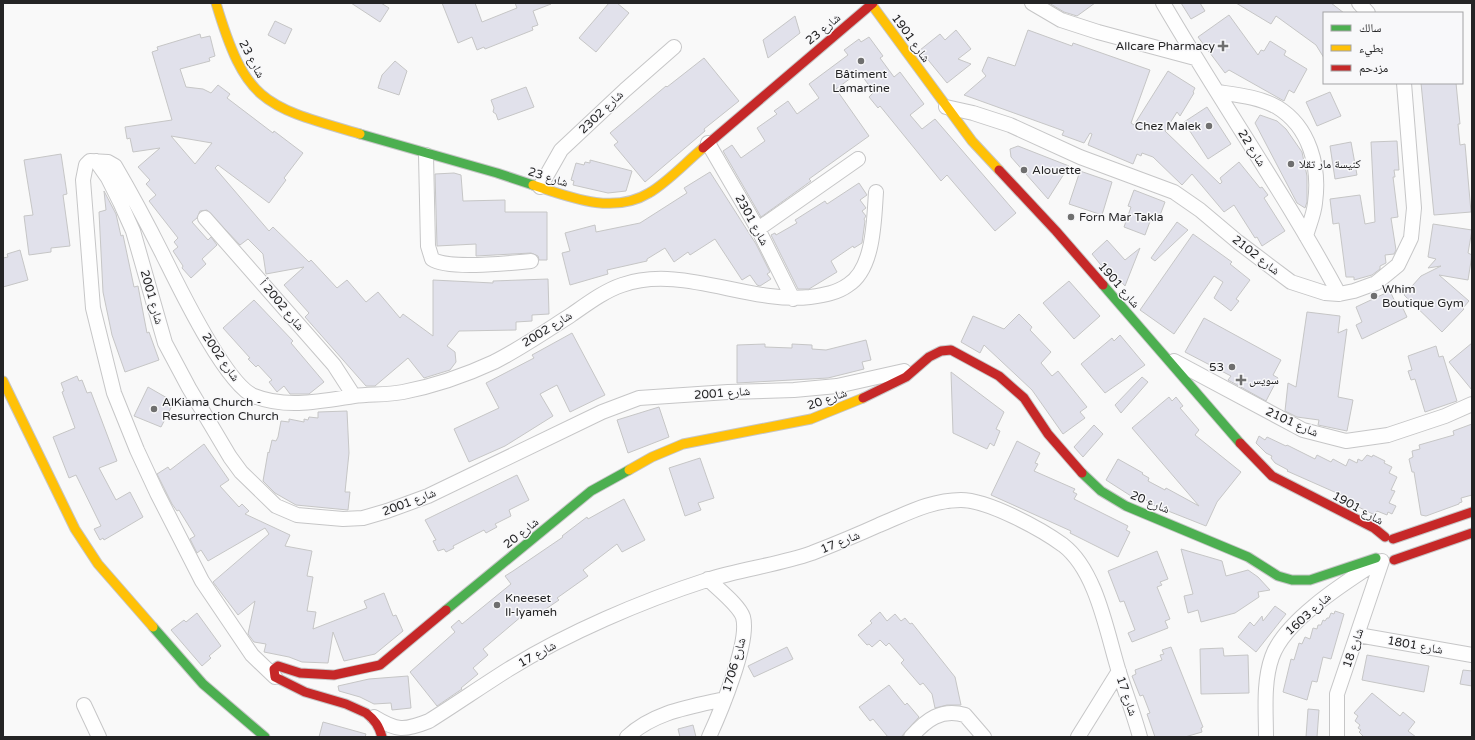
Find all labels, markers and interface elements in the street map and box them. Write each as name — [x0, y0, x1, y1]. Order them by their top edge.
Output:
street label: شارع 23 — [803, 10, 844, 48]
street label: شارع 1901 — [888, 11, 933, 65]
legend — [1323, 12, 1463, 84]
text: سالك — [1359, 21, 1381, 35]
street label: شارع 23 — [235, 38, 268, 81]
place label: Allcare Pharmacy — [1115, 39, 1216, 53]
marker: Allcare Pharmacy — [1218, 41, 1228, 51]
text: بطيء — [1359, 41, 1383, 58]
marker: Bâtiment Lamartine — [856, 56, 866, 66]
text: مزدحم — [1359, 61, 1388, 76]
place label: Bâtiment Lamartine — [832, 67, 890, 95]
street label: شارع 2302 — [576, 87, 627, 137]
place label: Chez Malek — [1135, 119, 1201, 133]
marker: Chez Malek — [1204, 121, 1214, 131]
street label: شارع 22 — [1234, 127, 1269, 170]
place label: كنيسة مار تقلا — [1299, 157, 1361, 171]
marker: كنيسة مار تقلا — [1286, 159, 1296, 169]
place label: Alouette — [1032, 163, 1081, 177]
street label: شارع 23 — [526, 164, 570, 191]
marker: Alouette — [1019, 165, 1029, 175]
street label: شارع 2301 — [731, 192, 772, 248]
place label: Forn Mar Takla — [1079, 210, 1164, 224]
marker: Forn Mar Takla — [1066, 212, 1076, 222]
street label: شارع 2102 — [1229, 232, 1282, 279]
street label: شارع 1901 — [1095, 259, 1143, 311]
street label: شارع 2001 — [137, 268, 166, 326]
street label: شارع 2002 أ — [256, 276, 307, 334]
place label: Whim Boutique Gym — [1382, 282, 1464, 310]
marker: Whim Boutique Gym — [1369, 291, 1379, 301]
street label: شارع 2002 — [520, 308, 575, 351]
street label: شارع 2002 — [198, 330, 243, 385]
place label: 53 — [1209, 360, 1224, 374]
marker: 53 — [1227, 362, 1237, 372]
place label: سويس — [1249, 373, 1279, 387]
marker: سويس — [1236, 375, 1246, 385]
street label: شارع 2001 — [694, 384, 751, 403]
street label: شارع 20 — [805, 385, 849, 414]
place label: AlKiama Church - Resurrection Church — [162, 395, 279, 423]
marker: AlKiama Church - Resurrection Church — [149, 404, 159, 414]
street label: شارع 2101 — [1263, 404, 1321, 441]
street label: شارع 2001 — [380, 485, 438, 520]
street label: شارع 20 — [1128, 488, 1172, 517]
street label: شارع 1901 — [1330, 488, 1386, 529]
street label: شارع 20 — [501, 515, 542, 552]
street label: شارع 17 — [818, 528, 862, 557]
street label: شارع 1603 — [1282, 590, 1334, 639]
place label: Kneeset Il-Iyameh — [505, 591, 557, 619]
marker: Kneeset Il-Iyameh — [492, 600, 502, 610]
street label: شارع 18 — [1340, 626, 1367, 670]
street label: شارع 1801 — [1386, 633, 1444, 658]
street label: شارع 1706 — [720, 636, 749, 694]
street label: شارع 17 — [516, 638, 559, 671]
street label: شارع 17 — [1113, 674, 1140, 718]

